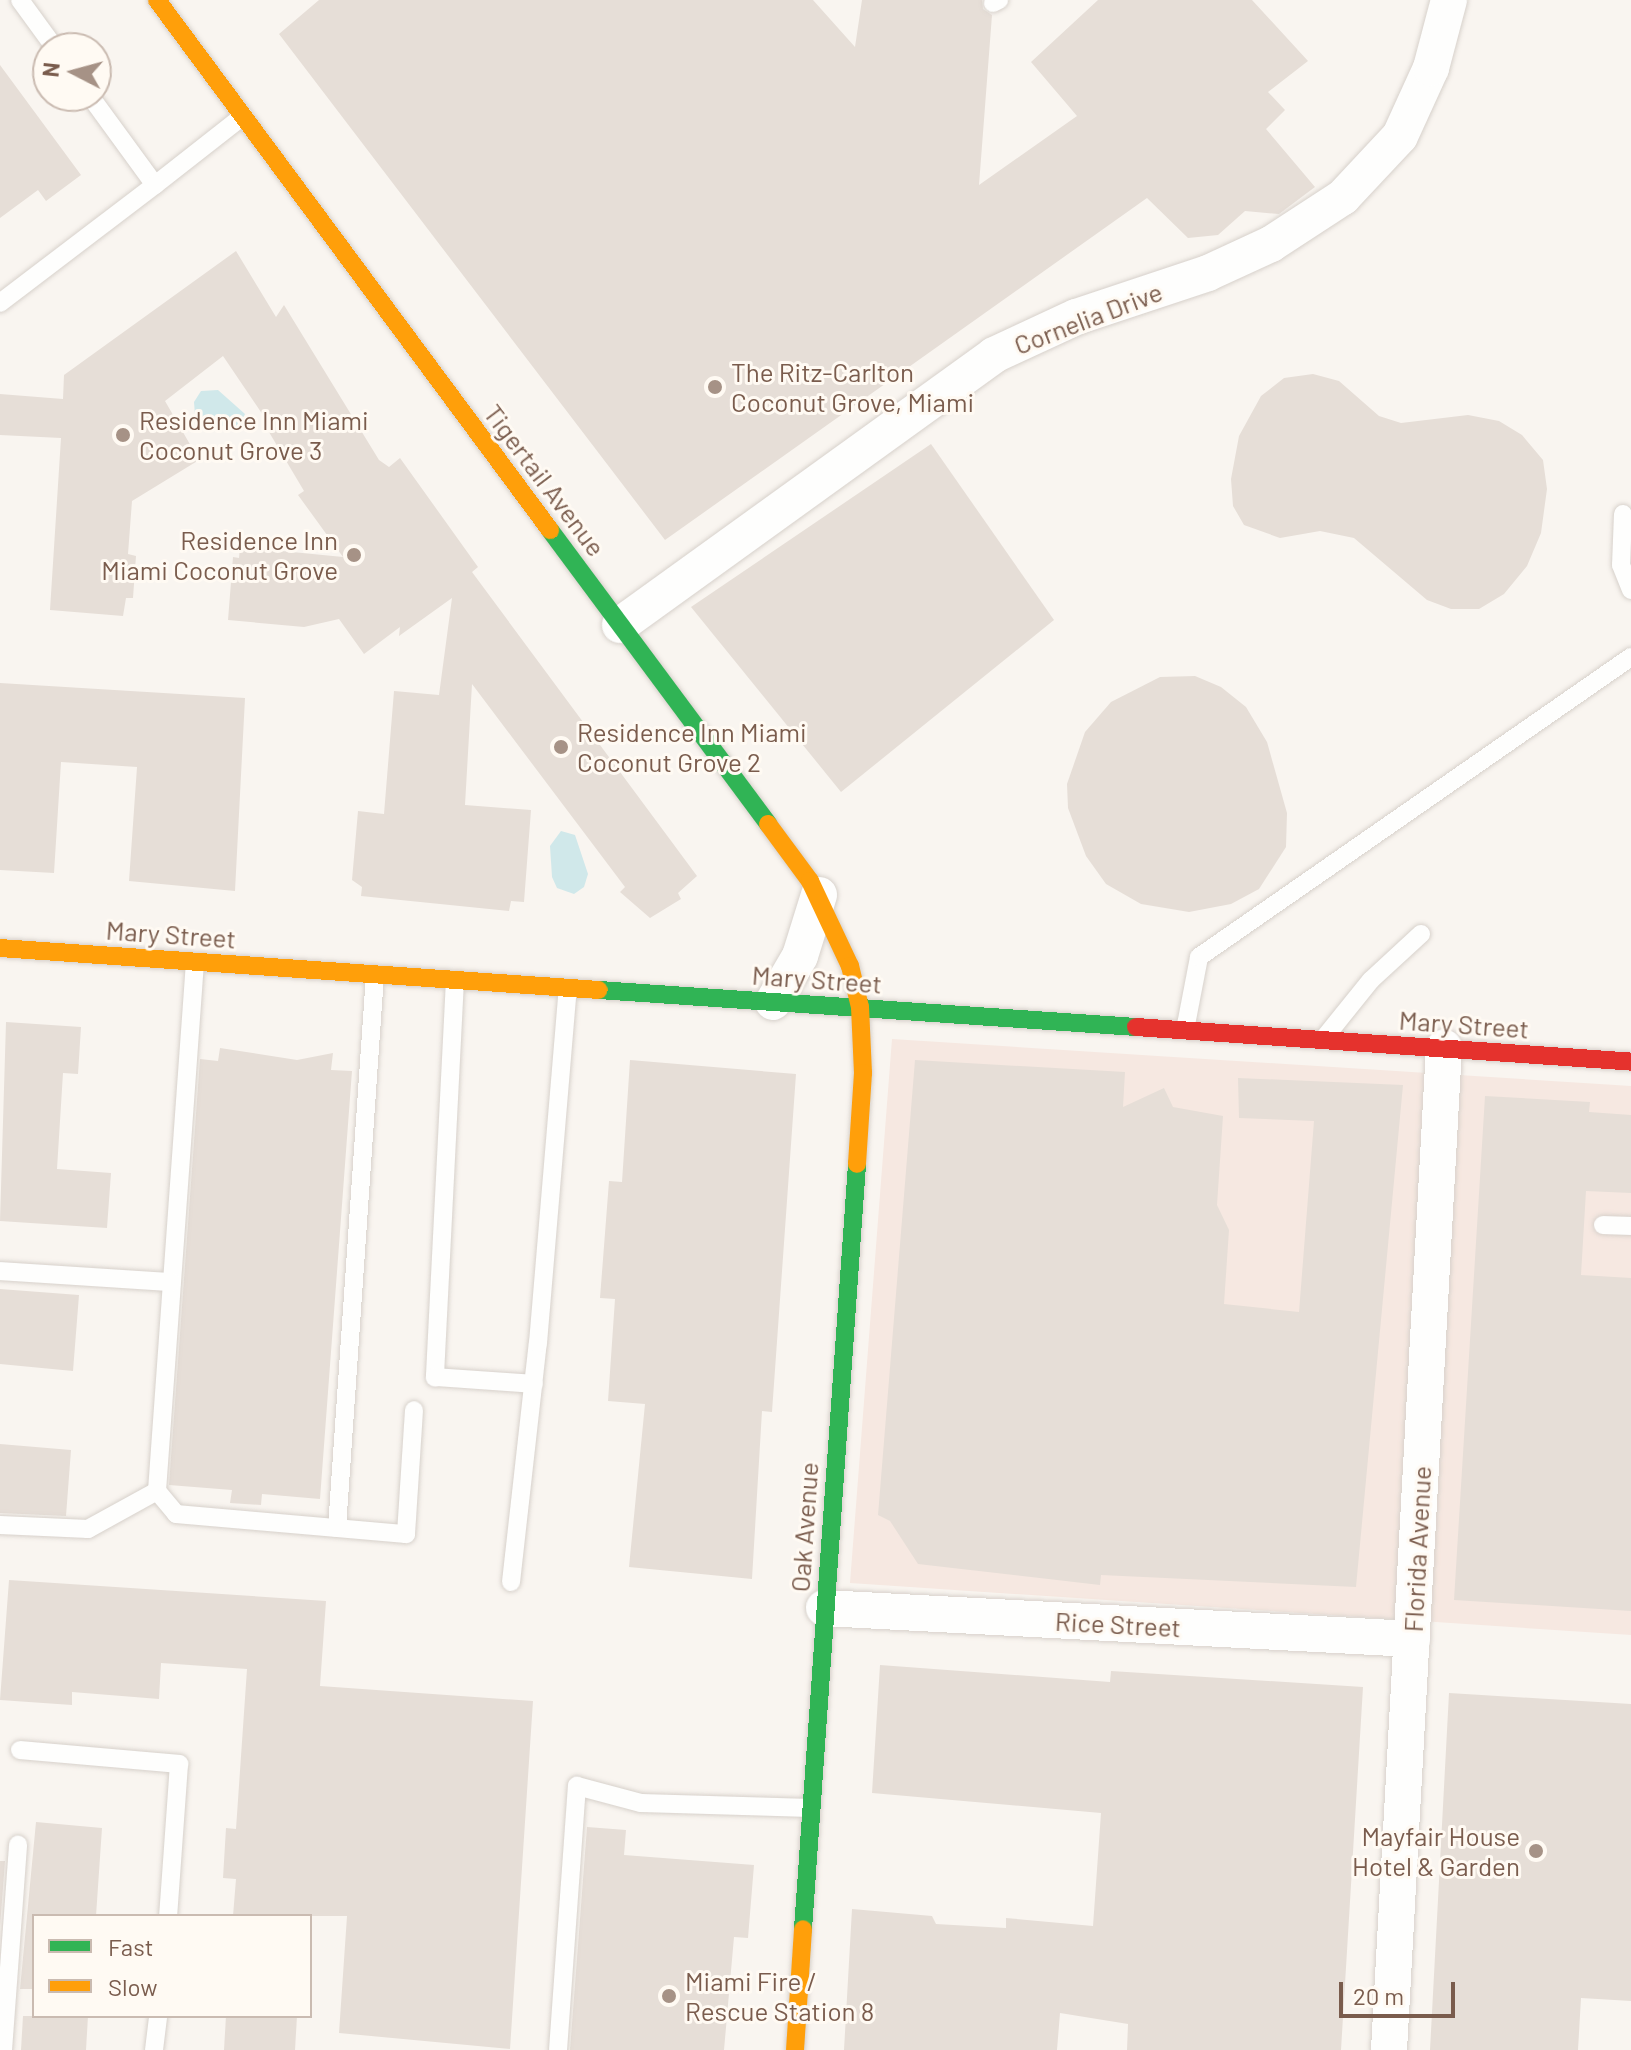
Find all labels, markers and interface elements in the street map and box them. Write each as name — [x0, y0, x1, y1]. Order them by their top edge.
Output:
north arrow — [32, 32, 112, 112]
text: N — [36, 61, 64, 78]
street label: Cornelia Drive — [1010, 275, 1166, 361]
place label: The Ritz-Carlton Coconut Grove, Miami — [731, 356, 974, 418]
marker: The Ritz-Carlton Coconut Grove, Miami — [706, 378, 724, 396]
street label: Tigertail Avenue — [478, 398, 612, 562]
place label: Residence Inn Miami Coconut Grove 3 — [139, 404, 369, 466]
marker: Residence Inn Miami Coconut Grove 3 — [114, 426, 132, 444]
place label: Residence Inn Miami Coconut Grove — [101, 524, 338, 586]
marker: Residence Inn Miami Coconut Grove — [345, 546, 363, 564]
place label: Residence Inn Miami Coconut Grove 2 — [577, 716, 807, 778]
marker: Residence Inn Miami Coconut Grove 2 — [552, 738, 570, 756]
street label: Mary Street — [105, 914, 237, 954]
street label: Mary Street — [751, 959, 883, 999]
street label: Mary Street — [1398, 1004, 1530, 1044]
street label: Oak Avenue — [784, 1461, 824, 1593]
street label: Florida Avenue — [1397, 1465, 1437, 1633]
street label: Rice Street — [1054, 1605, 1182, 1643]
place label: Mayfair House Hotel & Garden — [1352, 1820, 1520, 1882]
marker: Mayfair House Hotel & Garden — [1527, 1842, 1545, 1860]
legend — [32, 1914, 312, 2018]
text: Fast — [108, 1932, 153, 1961]
place label: Miami Fire / Rescue Station 8 — [685, 1965, 874, 2026]
scale bar — [1343, 1966, 1459, 2016]
text: Slow — [108, 1972, 157, 2001]
text: 20 m — [1353, 1981, 1404, 2010]
marker: Miami Fire / Rescue Station 8 — [660, 1987, 678, 2005]

